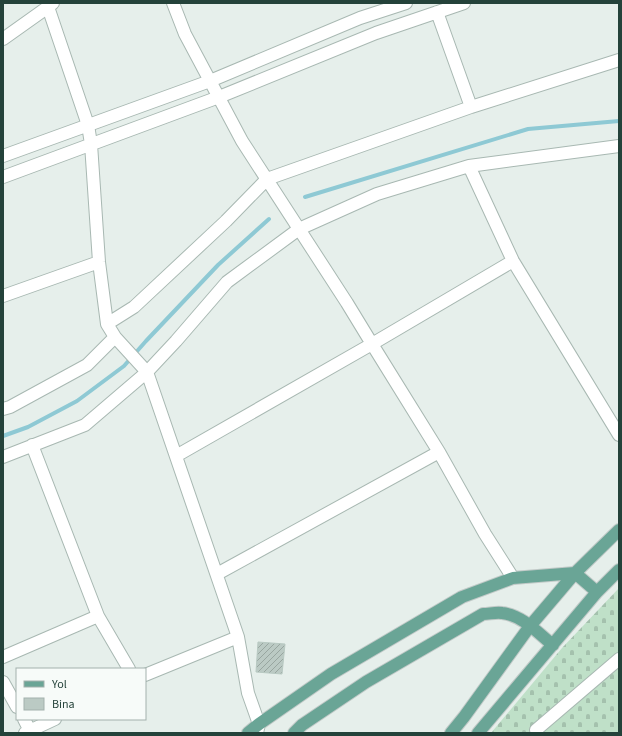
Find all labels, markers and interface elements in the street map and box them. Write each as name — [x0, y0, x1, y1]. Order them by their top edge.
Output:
legend — [16, 668, 146, 720]
text: Yol — [51, 676, 67, 693]
text: Bina — [52, 696, 75, 713]

